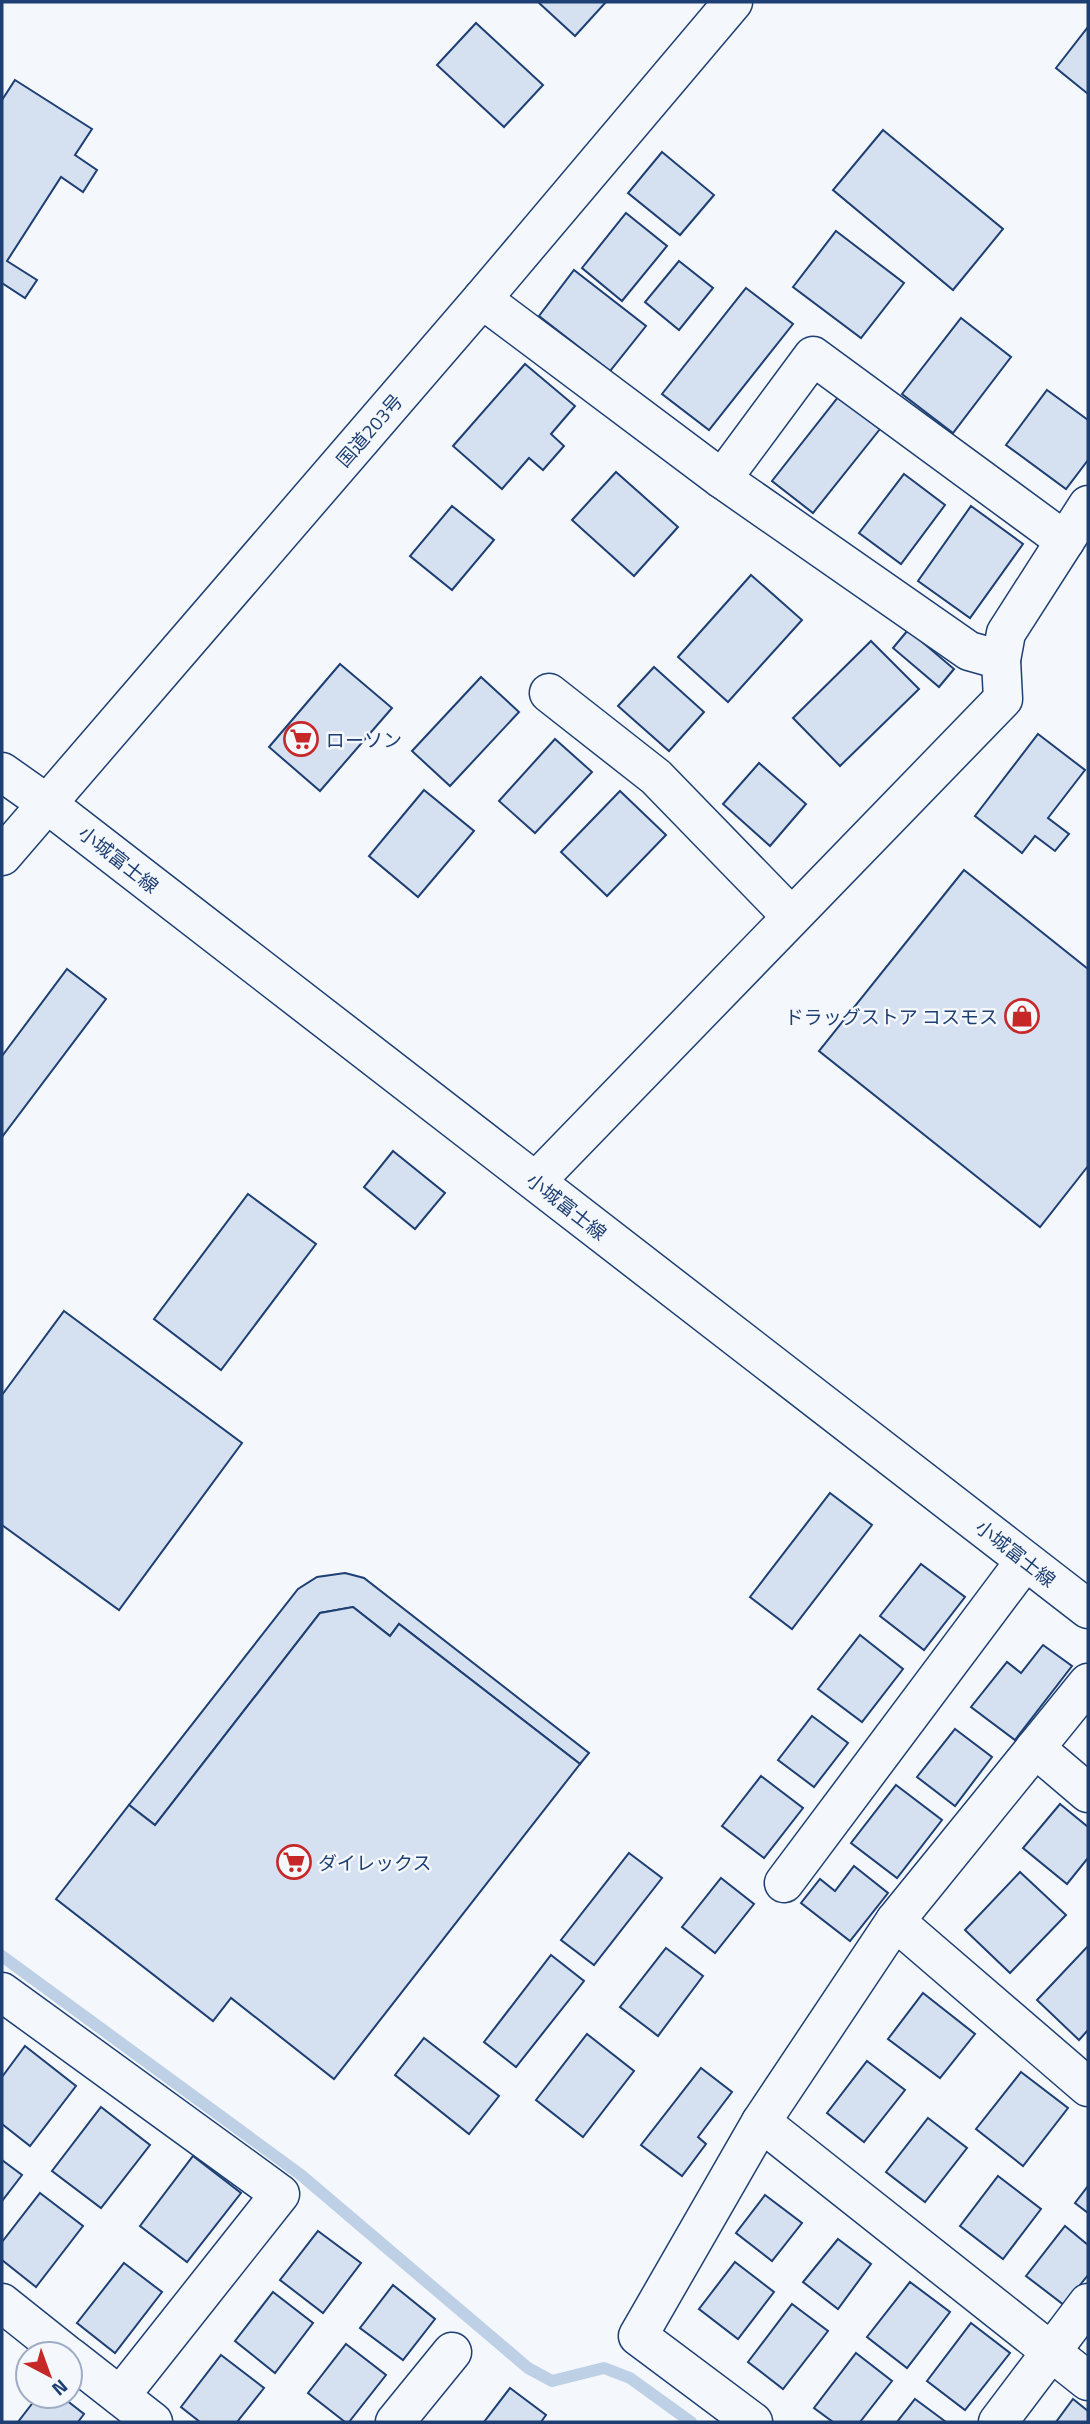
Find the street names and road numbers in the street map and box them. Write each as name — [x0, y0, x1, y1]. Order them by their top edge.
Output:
street label: 国道203号 — [329, 387, 409, 473]
street label: 小城富士線 — [73, 818, 165, 900]
street label: 小城富士線 — [521, 1165, 613, 1247]
street label: 小城富士線 — [970, 1512, 1062, 1594]

